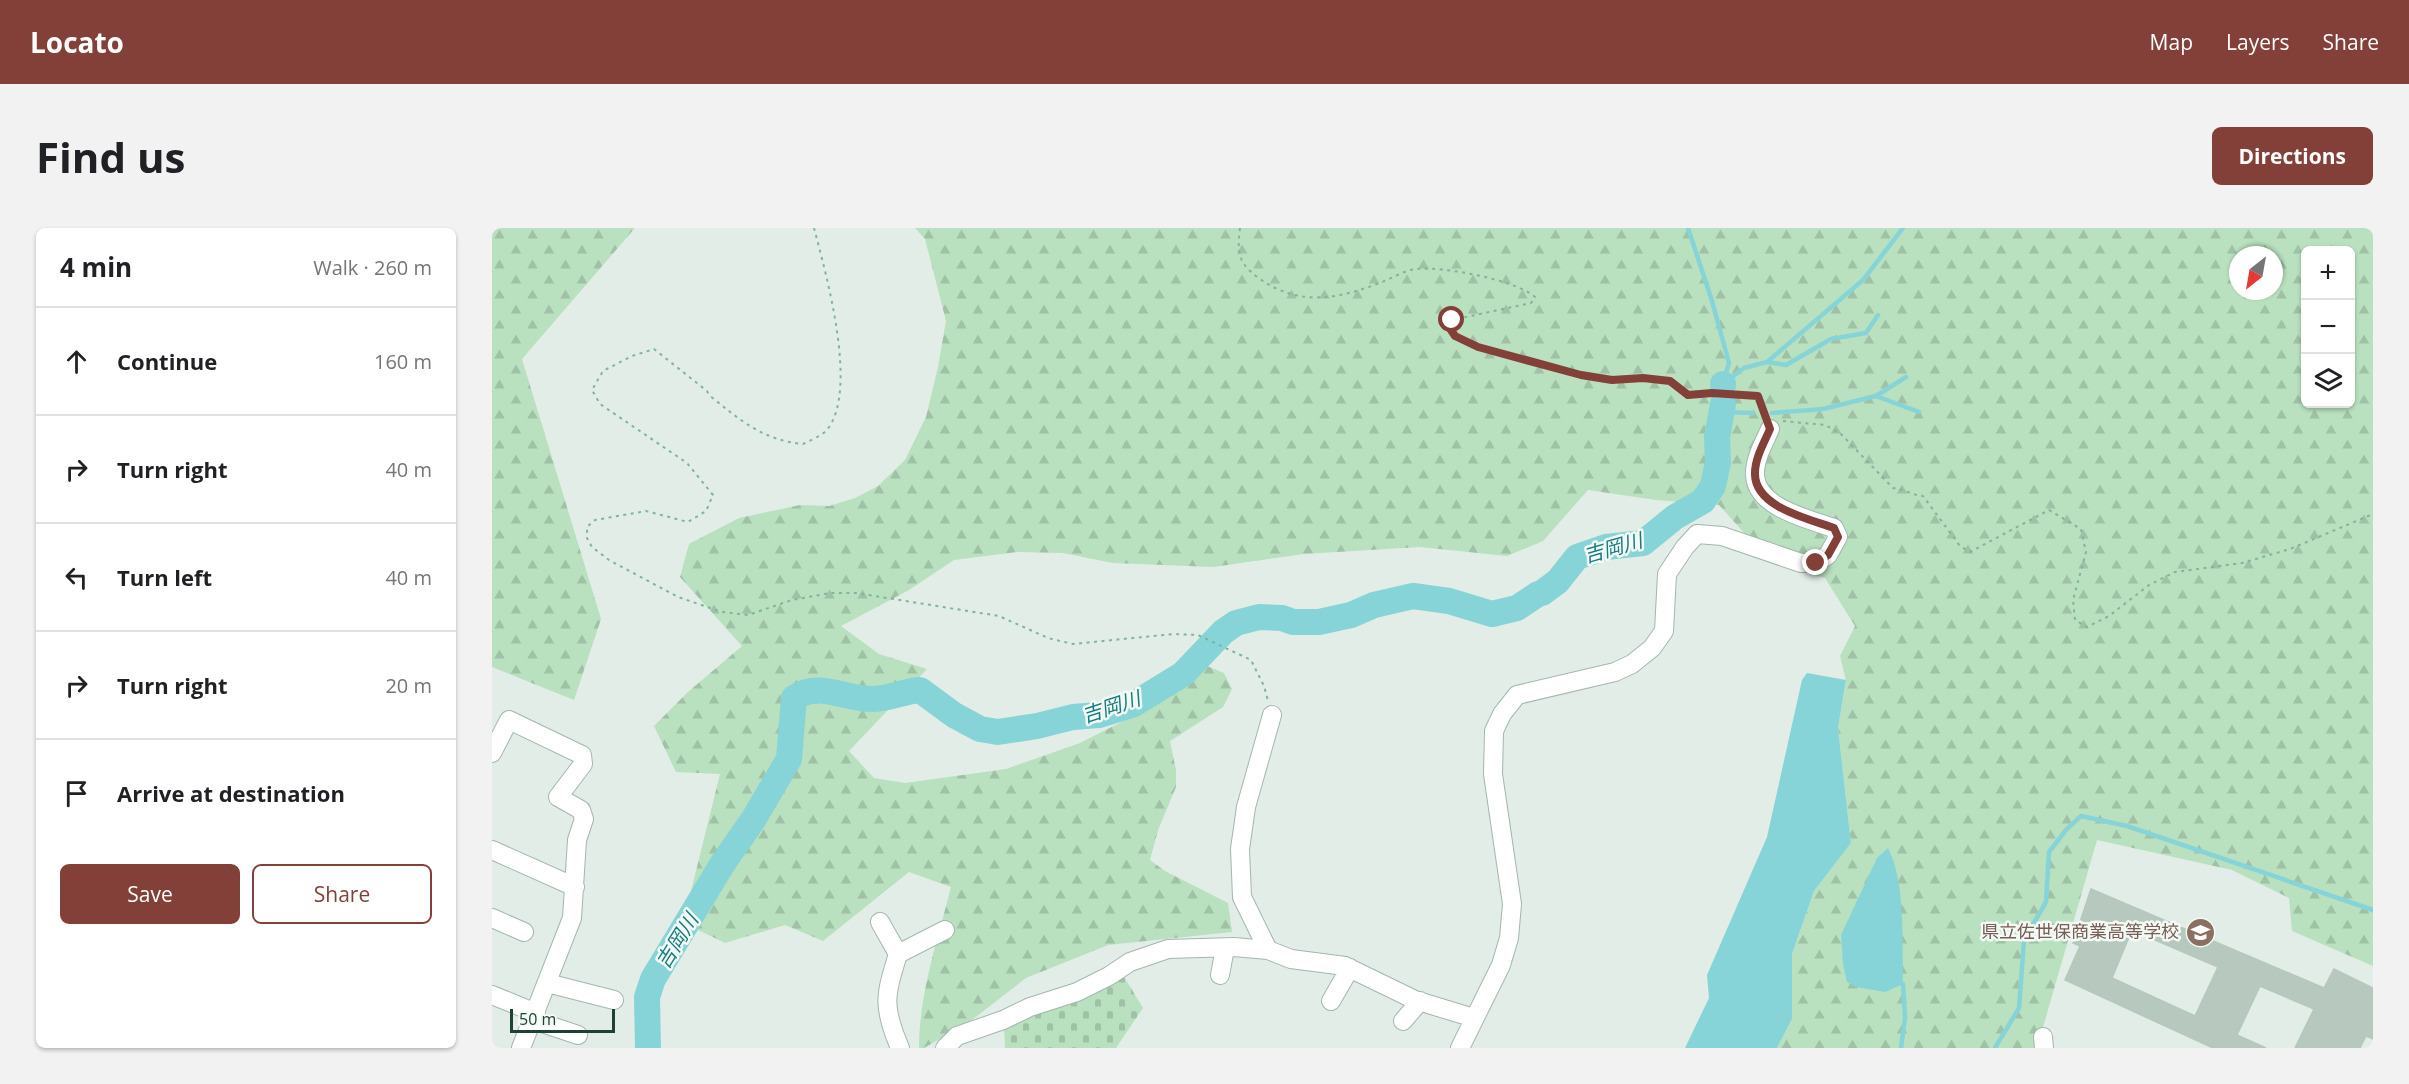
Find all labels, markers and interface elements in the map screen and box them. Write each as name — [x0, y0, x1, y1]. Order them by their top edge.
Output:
text: Locato — [30, 23, 124, 61]
text: Map — [2150, 28, 2193, 56]
text: Layers — [2226, 28, 2290, 56]
text: Share — [2323, 28, 2379, 56]
button: Directions — [2212, 127, 2373, 185]
text: Find us — [36, 128, 185, 185]
north arrow — [2229, 246, 2283, 300]
map controls — [2301, 246, 2355, 408]
button: + — [2301, 246, 2355, 300]
text: 4 min — [60, 249, 132, 285]
text: Walk · 260 m — [313, 254, 432, 281]
button: − — [2301, 300, 2355, 354]
route start — [1438, 306, 1464, 332]
icon: ahead — [60, 345, 93, 378]
text: Continue — [117, 346, 217, 376]
text: 160 m — [374, 348, 432, 375]
button: layers — [2301, 354, 2355, 408]
icon: right — [60, 453, 93, 486]
text: Turn right — [117, 454, 228, 484]
text: 40 m — [385, 456, 432, 483]
water label: 吉岡川 — [1580, 526, 1647, 569]
route end — [1802, 549, 1828, 575]
icon: left — [60, 561, 93, 594]
text: Turn left — [117, 562, 212, 592]
text: 40 m — [385, 564, 432, 591]
icon: right — [60, 669, 93, 702]
text: Turn right — [117, 670, 228, 700]
text: 20 m — [385, 672, 432, 699]
water label: 吉岡川 — [1078, 684, 1145, 729]
icon: arrive — [60, 777, 93, 810]
text: Arrive at destination — [117, 778, 345, 808]
button: Save — [60, 864, 240, 924]
button: Share — [252, 864, 432, 924]
water label: 吉岡川 — [649, 906, 705, 973]
school or university icon: 県立佐世保商業高等学校 — [2184, 916, 2216, 948]
place label: 県立佐世保商業高等学校 — [1981, 919, 2179, 943]
scale bar — [510, 1006, 615, 1034]
text: 50 m — [519, 1008, 556, 1030]

